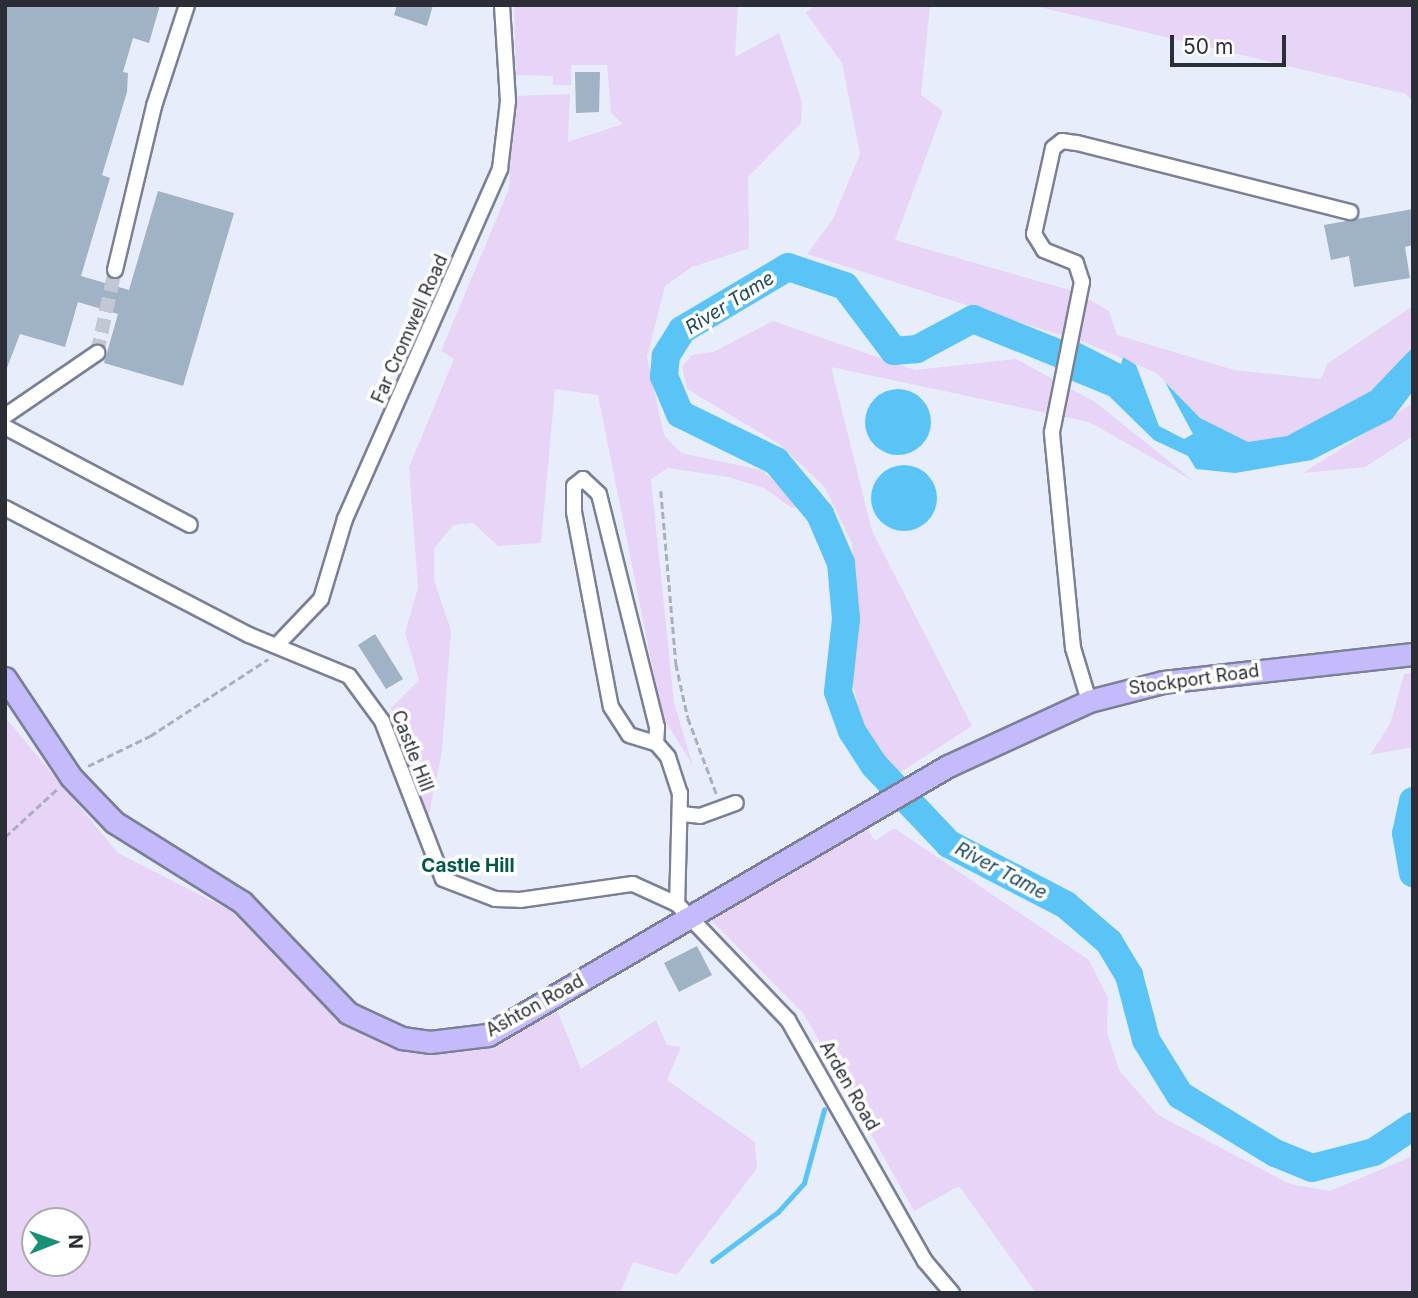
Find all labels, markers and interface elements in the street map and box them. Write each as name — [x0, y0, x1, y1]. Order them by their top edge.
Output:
scale bar — [1173, 21, 1288, 65]
text: 50 m — [1183, 34, 1233, 59]
street label: Far Cromwell Road — [368, 251, 452, 407]
water label: River Tame — [681, 267, 779, 339]
street label: Stockport Road — [1127, 660, 1261, 700]
street label: Castle Hill — [387, 707, 437, 795]
water label: River Tame — [951, 837, 1051, 905]
district label: Castle Hill — [421, 855, 515, 877]
street label: Ashton Road — [482, 970, 588, 1042]
street label: Arden Road — [815, 1038, 883, 1134]
north arrow — [21, 1207, 91, 1277]
text: N — [64, 1234, 87, 1249]

